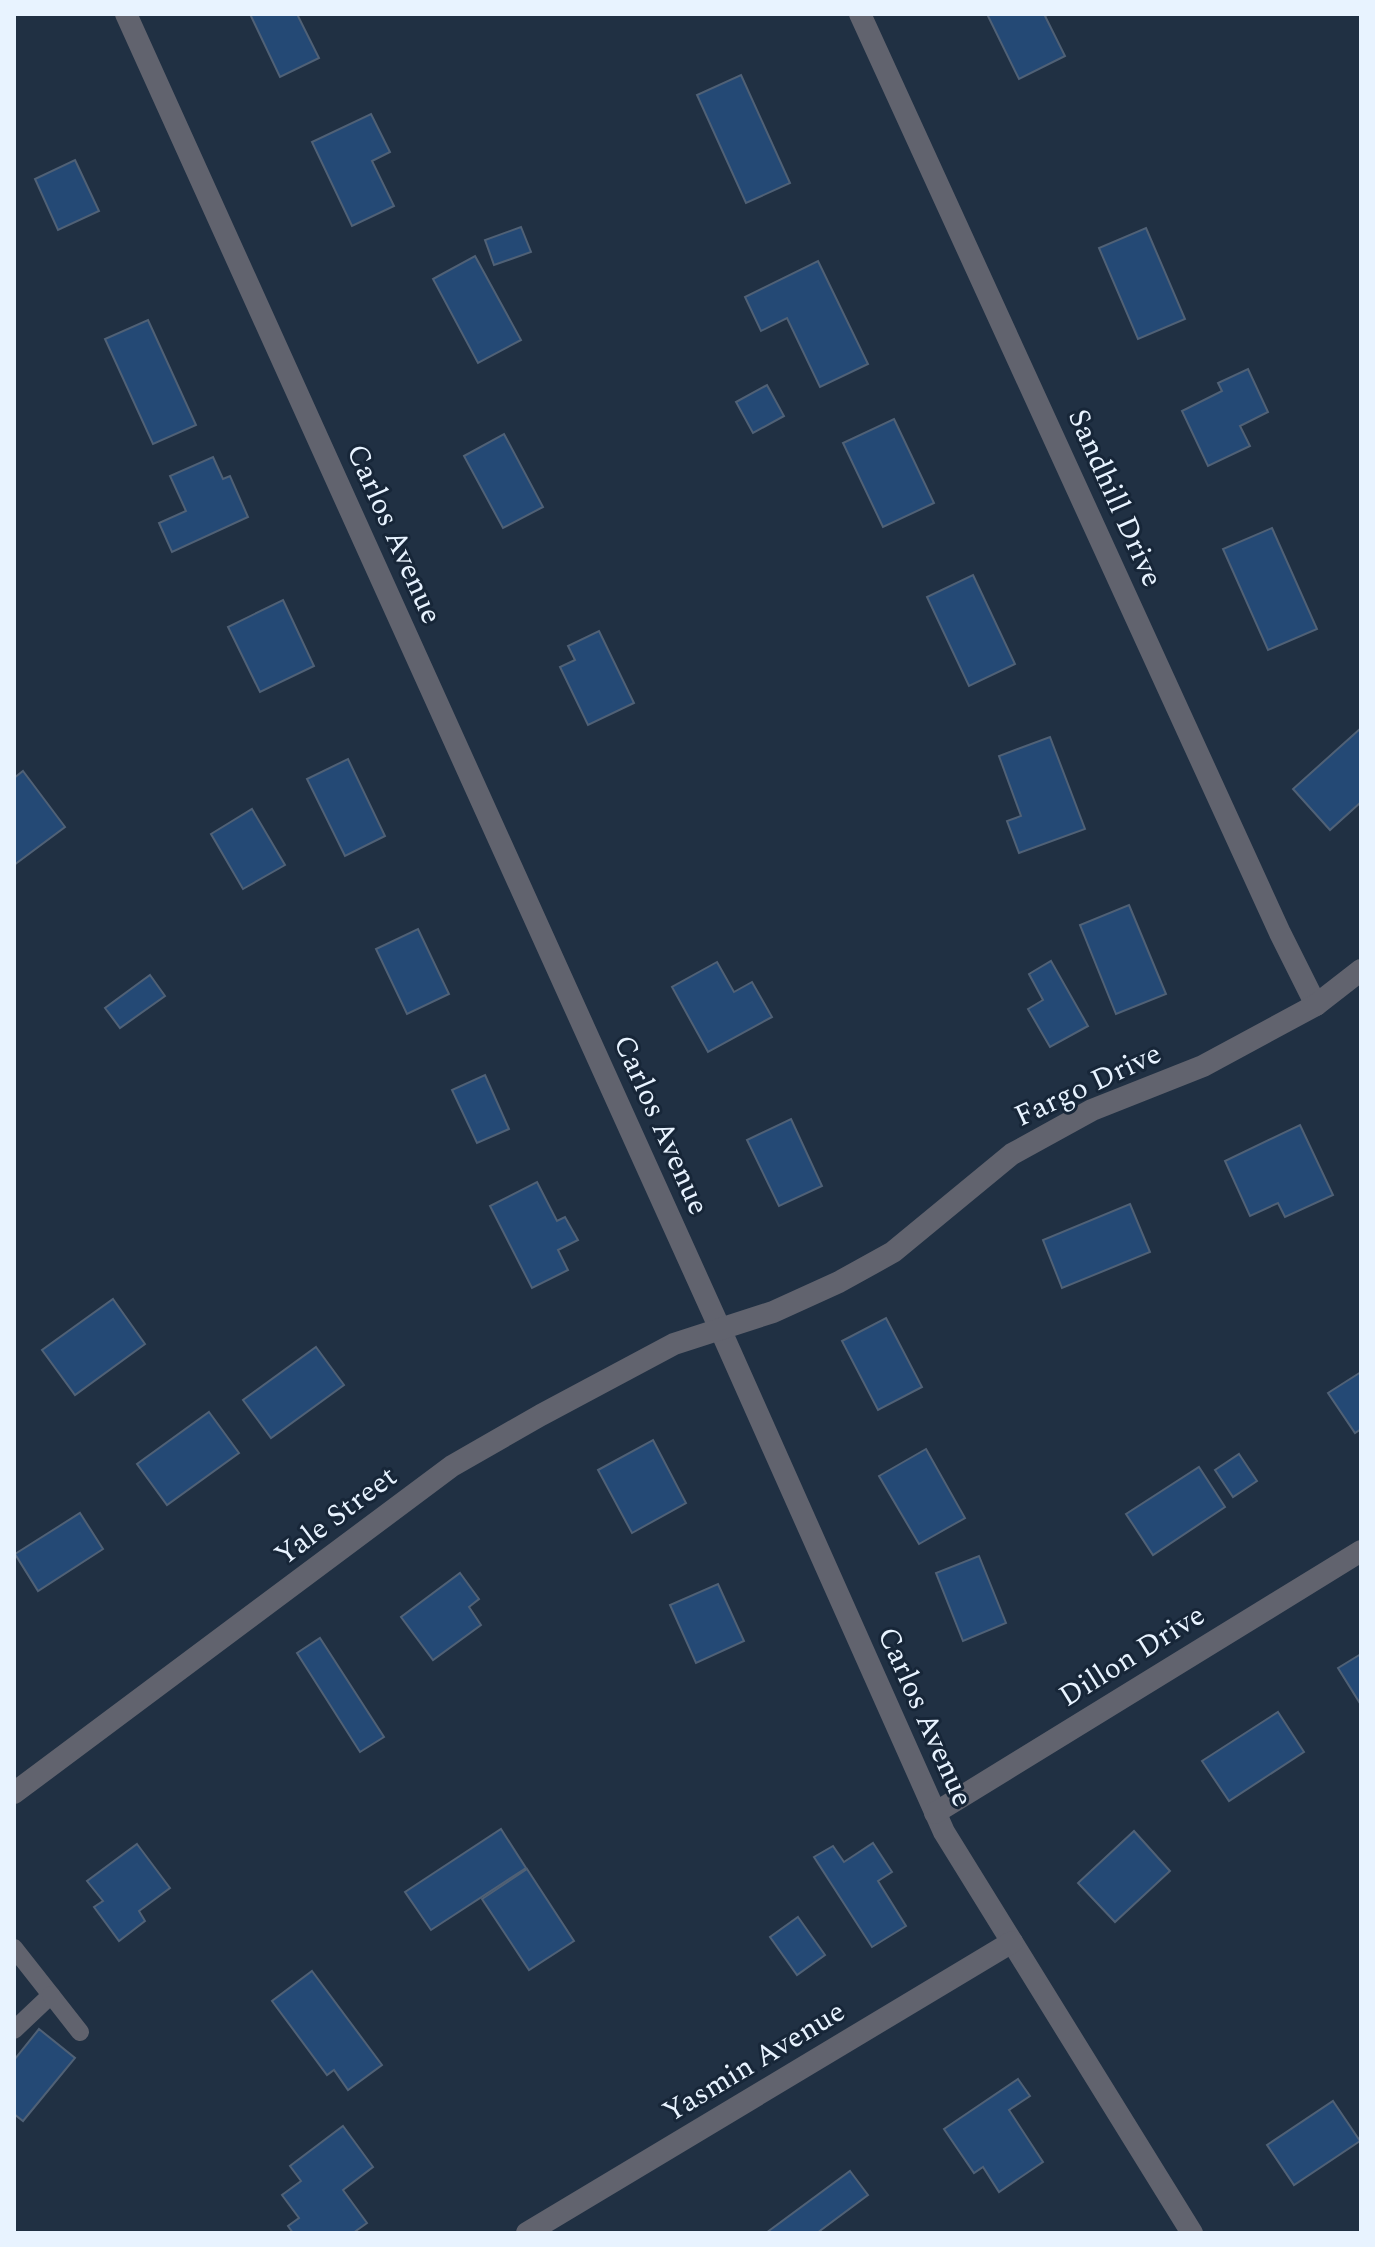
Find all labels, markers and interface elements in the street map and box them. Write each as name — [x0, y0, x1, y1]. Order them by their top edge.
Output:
street label: Sandhill Drive — [1055, 402, 1175, 594]
street label: Carlos Avenue — [334, 437, 454, 631]
street label: Carlos Avenue — [601, 1028, 721, 1222]
street label: Fargo Drive — [1007, 1031, 1169, 1139]
street label: Yale Street — [265, 1454, 407, 1578]
street label: Dillon Drive — [1050, 1593, 1214, 1719]
street label: Carlos Avenue — [865, 1620, 985, 1814]
street label: Yasmin Avenue — [654, 1989, 854, 2135]

